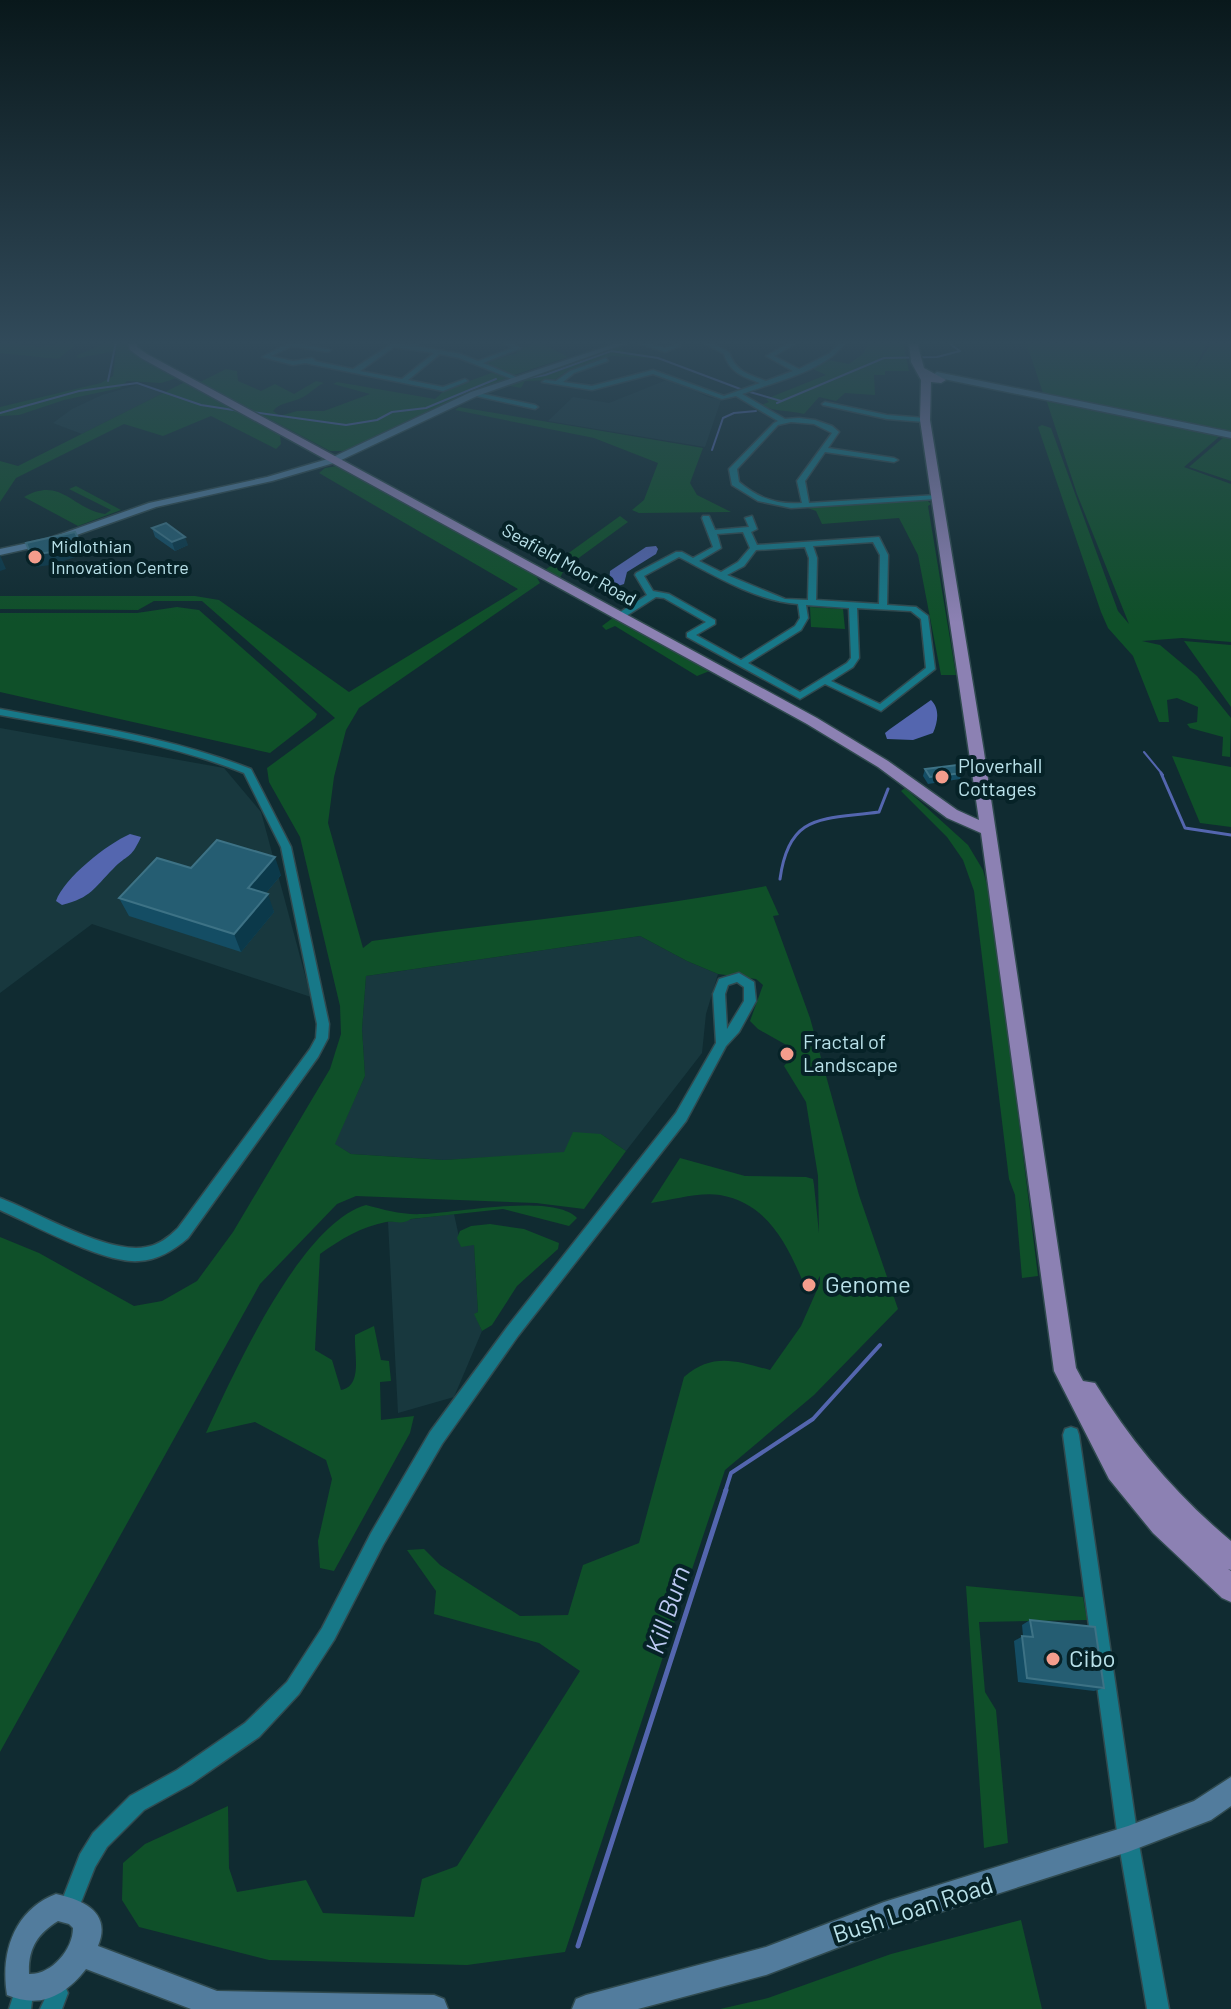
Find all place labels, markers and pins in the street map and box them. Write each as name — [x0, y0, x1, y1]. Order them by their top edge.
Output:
place label: Midlothian Innovation Centre — [51, 535, 189, 578]
marker: Midlothian Innovation Centre — [26, 548, 44, 566]
place label: Ploverhall Cottages — [958, 753, 1042, 800]
marker: Ploverhall Cottages — [933, 768, 951, 786]
place label: Fractal of Landscape — [803, 1029, 898, 1076]
marker: Fractal of Landscape — [778, 1045, 796, 1063]
place label: Genome — [825, 1269, 911, 1298]
marker: Genome — [800, 1276, 818, 1294]
place label: Cibo — [1069, 1643, 1116, 1672]
marker: Cibo — [1044, 1650, 1062, 1668]

